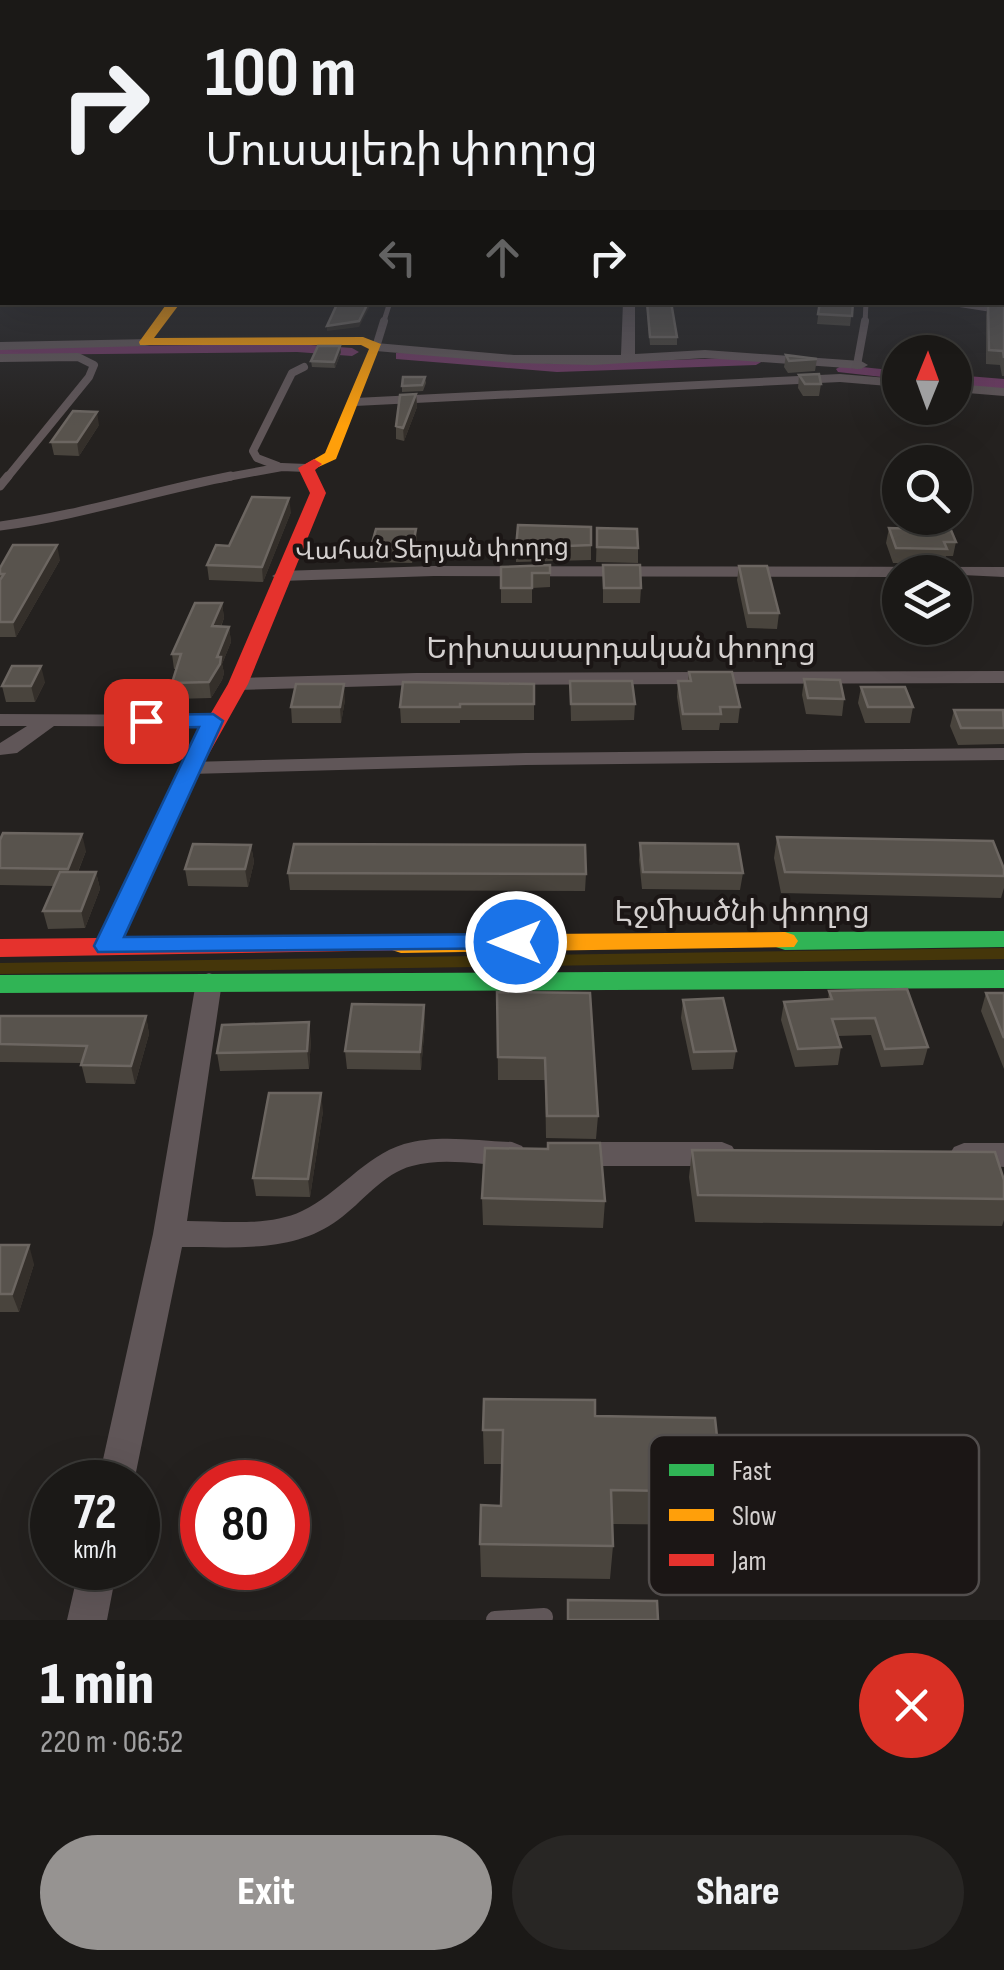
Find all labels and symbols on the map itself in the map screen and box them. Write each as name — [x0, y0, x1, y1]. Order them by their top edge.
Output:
north arrow — [882, 335, 972, 425]
street label: Վահան Տերյան փողոց — [295, 532, 569, 567]
street label: Երիտասարդական փողոց — [426, 631, 816, 667]
pin — [104, 679, 189, 764]
position arrow — [464, 890, 568, 994]
street label: Էջմիածնի փողոց — [614, 894, 870, 930]
legend — [649, 1435, 979, 1595]
text: Fast — [732, 1455, 771, 1488]
speed limit sign: 80 — [180, 1460, 310, 1590]
text: Slow — [732, 1500, 777, 1533]
text: Jam — [731, 1545, 767, 1578]

